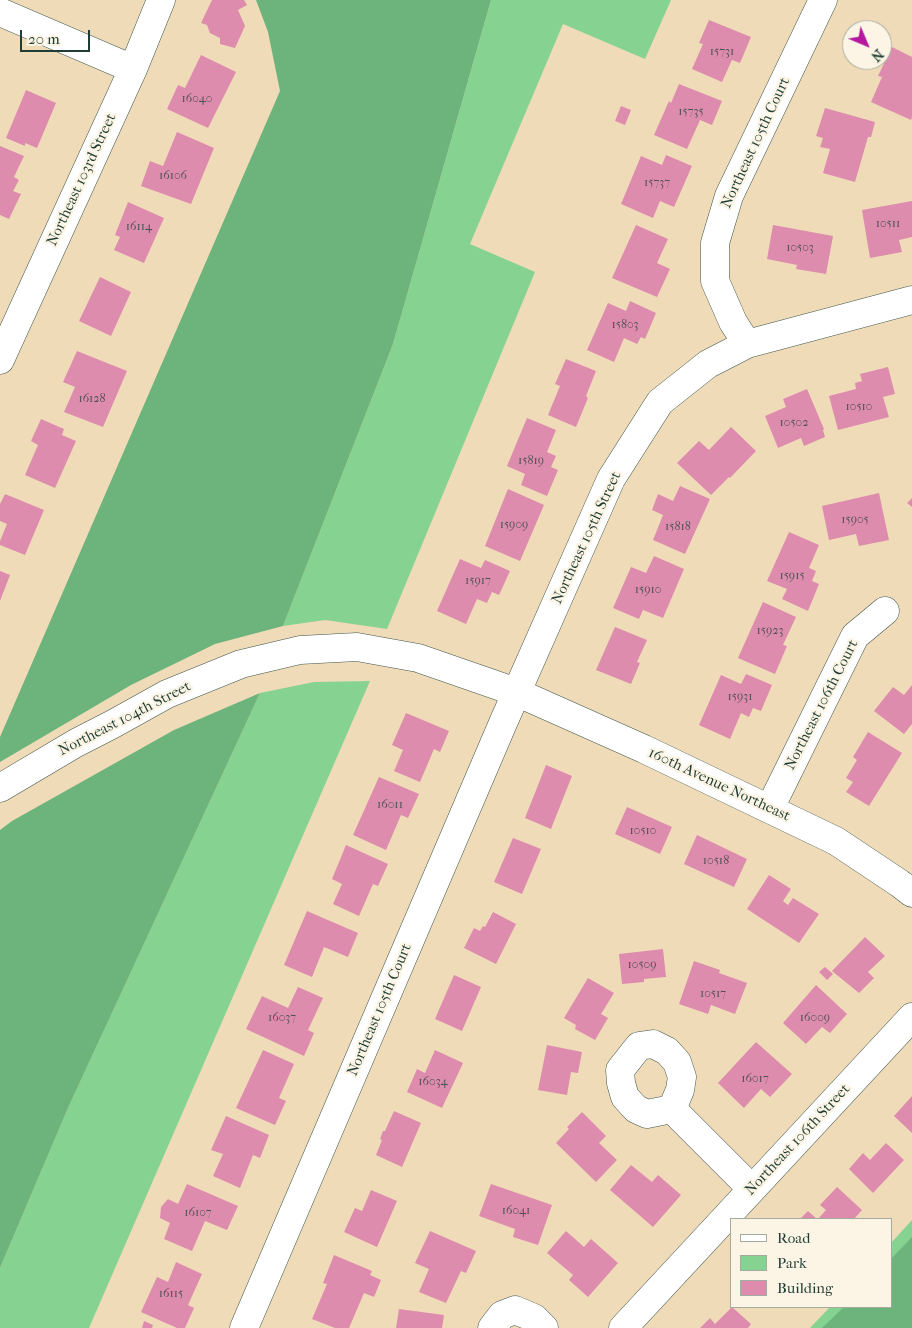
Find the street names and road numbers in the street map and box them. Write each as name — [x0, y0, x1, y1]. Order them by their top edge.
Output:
street label: Northeast 105th Court — [718, 75, 794, 211]
street label: Northeast 103rd Street — [43, 111, 121, 249]
street label: Northeast 105th Street — [548, 469, 626, 607]
street label: Northeast 106th Court — [781, 637, 863, 773]
street label: Northeast 104th Street — [56, 678, 194, 760]
street label: 160th Avenue Northeast — [645, 744, 793, 826]
street label: Northeast 105th Court — [344, 941, 416, 1079]
street label: Northeast 106th Street — [742, 1081, 854, 1199]

